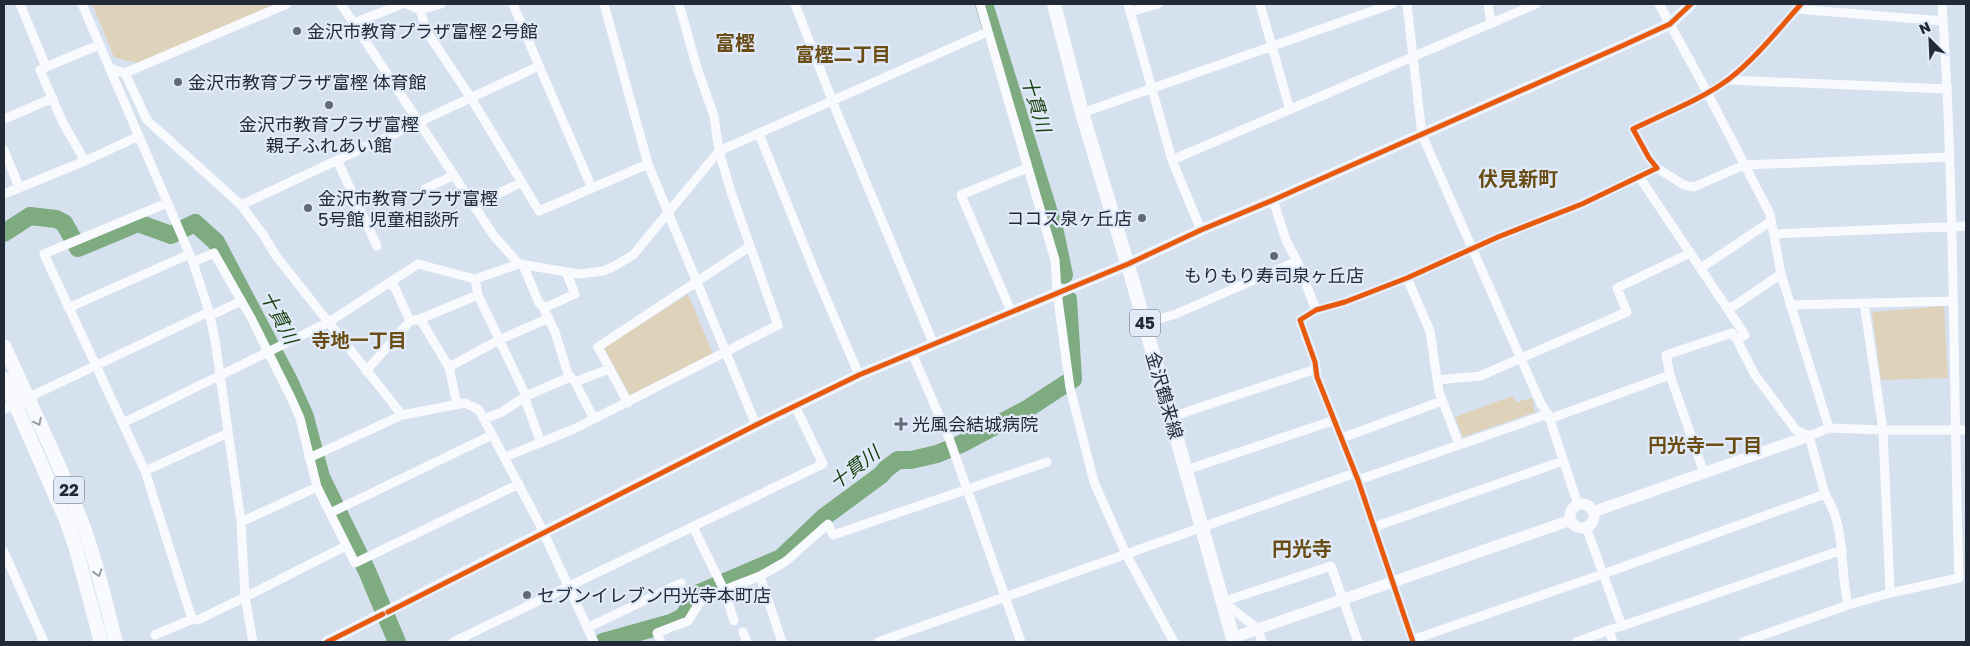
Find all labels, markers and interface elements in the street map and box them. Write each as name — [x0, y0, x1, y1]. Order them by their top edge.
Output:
north arrow — [1905, 15, 1955, 65]
text: N — [1916, 18, 1933, 38]
place label: 金沢市教育プラザ富樫 2号館 — [307, 20, 538, 42]
marker: 金沢市教育プラザ富樫 2号館 — [291, 25, 303, 37]
district label: 富樫 — [715, 30, 755, 54]
district label: 富樫二丁目 — [795, 42, 891, 65]
place label: 金沢市教育プラザ富樫 体育館 — [188, 71, 427, 93]
water label: 十貫川 — [1018, 73, 1057, 137]
marker: 金沢市教育プラザ富樫 体育館 — [172, 76, 184, 88]
marker: 金沢市教育プラザ富樫 親子ふれあい館 — [323, 99, 335, 111]
place label: 金沢市教育プラザ富樫 親子ふれあい館 — [239, 113, 419, 156]
district label: 伏見新町 — [1478, 166, 1558, 190]
place label: 金沢市教育プラザ富樫 5号館 児童相談所 — [318, 187, 498, 230]
marker: 金沢市教育プラザ富樫 5号館 児童相談所 — [302, 202, 314, 214]
place label: ココス泉ヶ丘店 — [1006, 207, 1132, 229]
marker: ココス泉ヶ丘店 — [1136, 212, 1148, 224]
marker: もりもり寿司泉ヶ丘店 — [1268, 250, 1280, 262]
place label: もりもり寿司泉ヶ丘店 — [1184, 264, 1364, 286]
water label: 十貫川 — [256, 286, 304, 349]
road number: 45 — [1130, 309, 1160, 336]
district label: 寺地一丁目 — [311, 328, 407, 351]
street label: 金沢鶴来線 — [1142, 349, 1188, 441]
place label: 光風会結城病院 — [912, 413, 1038, 435]
one-way arrow — [32, 417, 43, 426]
marker: 光風会結城病院 — [894, 417, 908, 431]
district label: 円光寺一丁目 — [1648, 433, 1762, 456]
water label: 十貫川 — [824, 439, 885, 493]
road number: 22 — [54, 476, 84, 504]
district label: 円光寺 — [1272, 536, 1332, 560]
one-way arrow — [93, 568, 103, 576]
place label: セブンイレブン円光寺本町店 — [537, 584, 771, 606]
marker: セブンイレブン円光寺本町店 — [521, 589, 533, 601]

